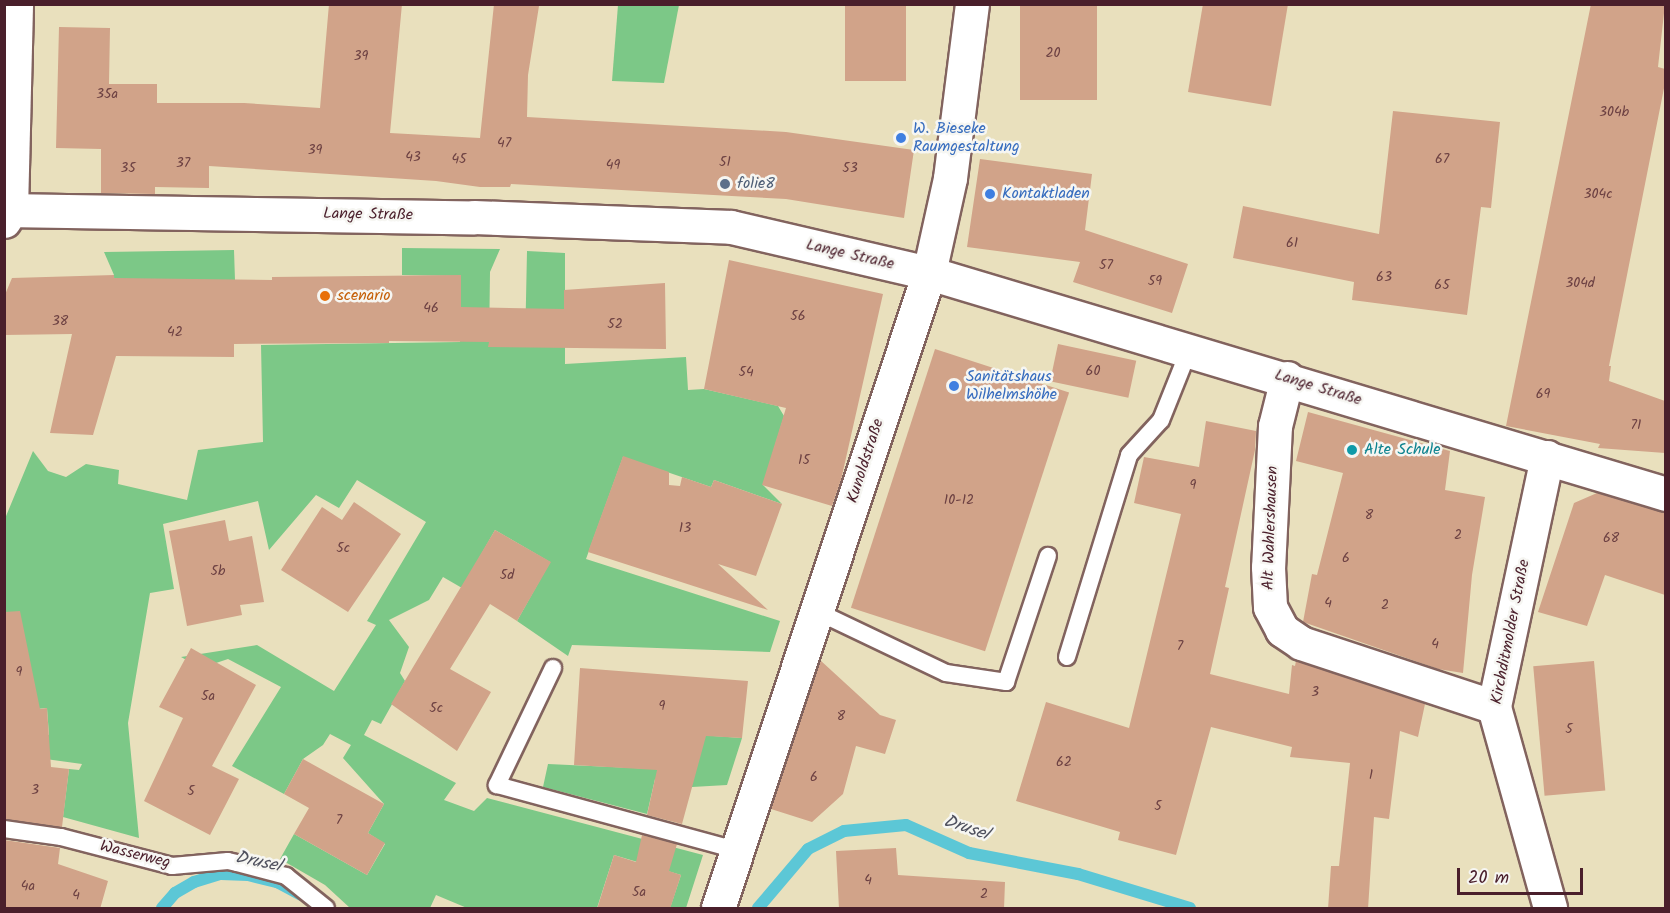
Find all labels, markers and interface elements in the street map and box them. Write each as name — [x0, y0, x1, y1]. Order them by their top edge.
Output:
house number: 20 — [1045, 45, 1061, 61]
house number: 39 — [354, 48, 368, 64]
house number: 35a — [96, 86, 118, 102]
house number: 304b — [1599, 104, 1629, 120]
place label: W. Bieseke Raumgestaltung — [913, 119, 1020, 157]
marker: W. Bieseke Raumgestaltung — [894, 131, 908, 145]
house number: 47 — [497, 135, 511, 151]
house number: 39 — [308, 142, 322, 158]
house number: 43 — [405, 149, 421, 165]
house number: 45 — [451, 151, 467, 167]
house number: 67 — [1435, 151, 1449, 167]
house number: 51 — [719, 154, 731, 170]
house number: 37 — [176, 155, 190, 171]
house number: 49 — [606, 157, 620, 173]
house number: 35 — [120, 160, 136, 176]
house number: 53 — [842, 160, 858, 176]
place label: folie8 — [737, 174, 775, 194]
marker: folie8 — [718, 177, 732, 191]
place label: Kontaktladen — [1002, 184, 1090, 204]
house number: 304c — [1584, 186, 1612, 202]
marker: Kontaktladen — [983, 187, 997, 201]
street label: Lange Straße — [323, 205, 413, 225]
house number: 61 — [1286, 235, 1298, 251]
street label: Lange Straße — [804, 236, 896, 274]
house number: 57 — [1099, 257, 1113, 273]
house number: 63 — [1376, 269, 1392, 285]
house number: 59 — [1148, 273, 1162, 289]
house number: 304d — [1565, 275, 1595, 291]
house number: 65 — [1434, 277, 1450, 293]
place label: scenario — [337, 286, 391, 306]
marker: scenario — [318, 289, 332, 303]
house number: 46 — [423, 300, 439, 316]
house number: 56 — [790, 308, 806, 324]
house number: 38 — [52, 313, 68, 329]
house number: 52 — [607, 316, 623, 332]
house number: 42 — [167, 324, 183, 340]
house number: 60 — [1086, 363, 1100, 379]
house number: 54 — [738, 364, 754, 380]
street label: Lange Straße — [1272, 366, 1364, 410]
place label: Sanitätshaus Wilhelmshöhe — [966, 367, 1057, 405]
marker: Sanitätshaus Wilhelmshöhe — [947, 379, 961, 393]
house number: 69 — [1536, 386, 1550, 402]
street label: Kunoldstraße — [843, 417, 889, 505]
house number: 71 — [1631, 417, 1641, 433]
place label: Alte Schule — [1364, 440, 1440, 460]
marker: Alte Schule — [1345, 443, 1359, 457]
house number: 15 — [798, 452, 810, 468]
street label: Alt Wahlershausen — [1259, 466, 1283, 590]
house number: 9 — [1190, 477, 1196, 493]
house number: 10-12 — [944, 492, 974, 508]
house number: 8 — [1365, 507, 1373, 523]
house number: 13 — [679, 520, 691, 536]
house number: 2 — [1454, 527, 1462, 543]
house number: 68 — [1603, 530, 1619, 546]
house number: 5c — [336, 540, 350, 556]
house number: 6 — [1342, 550, 1350, 566]
street label: Kirchditmolder Straße — [1488, 558, 1534, 706]
house number: 5b — [211, 563, 225, 579]
house number: 5d — [500, 567, 514, 583]
house number: 4 — [1324, 595, 1332, 611]
house number: 2 — [1381, 597, 1389, 613]
house number: 4 — [1431, 636, 1439, 652]
house number: 7 — [1177, 638, 1183, 654]
house number: 9 — [16, 664, 22, 680]
house number: 3 — [1311, 684, 1319, 700]
house number: 5a — [201, 688, 215, 704]
house number: 9 — [659, 698, 665, 714]
house number: 5c — [429, 700, 443, 716]
house number: 8 — [837, 708, 845, 724]
house number: 5 — [1565, 721, 1573, 737]
house number: 62 — [1056, 754, 1072, 770]
house number: 1 — [1369, 767, 1373, 783]
house number: 6 — [810, 769, 818, 785]
house number: 3 — [31, 782, 39, 798]
house number: 5 — [187, 783, 195, 799]
house number: 5 — [1154, 798, 1162, 814]
water label: Drusel — [941, 811, 991, 847]
house number: 7 — [336, 812, 342, 828]
street label: Wasserweg — [98, 837, 172, 873]
water label: Drusel — [233, 848, 283, 878]
scale bar — [1460, 856, 1586, 894]
text: 20 m — [1468, 864, 1509, 893]
house number: 4 — [864, 872, 872, 888]
house number: 4a — [21, 878, 35, 894]
house number: 5a — [632, 884, 646, 900]
house number: 2 — [980, 886, 988, 902]
house number: 4 — [72, 887, 80, 903]

